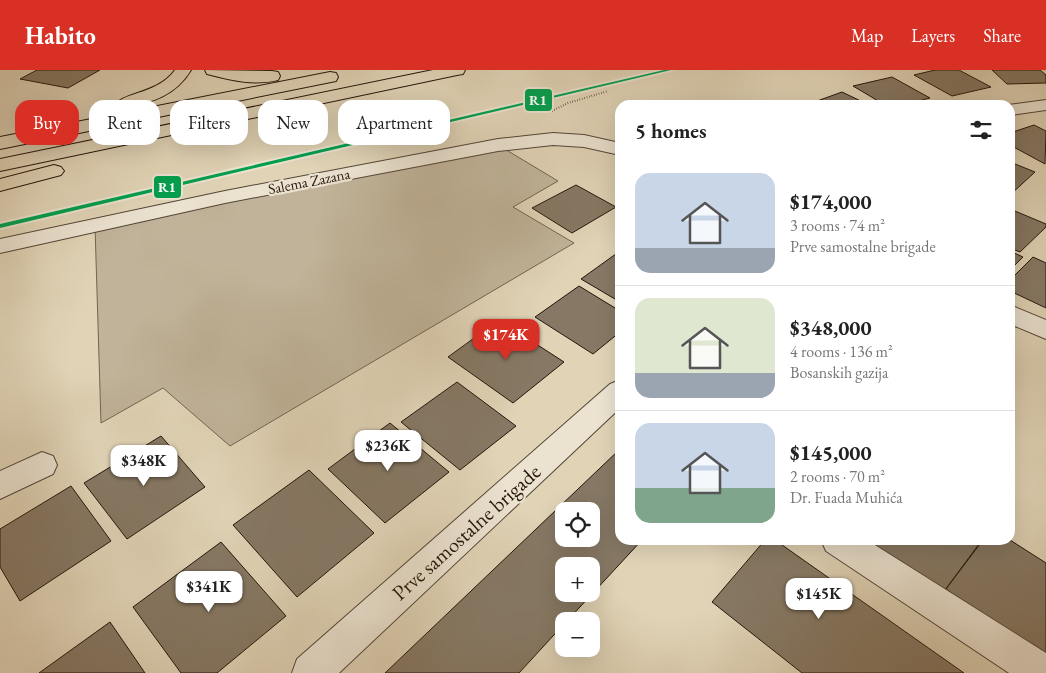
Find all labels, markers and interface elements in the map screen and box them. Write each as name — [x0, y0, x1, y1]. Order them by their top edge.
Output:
text: Habito — [25, 20, 96, 51]
text: Map — [851, 24, 883, 47]
text: Layers — [911, 24, 955, 47]
text: Share — [983, 24, 1021, 47]
line badge: R1 — [524, 88, 553, 112]
text: R1 — [529, 91, 547, 109]
chip: Buy — [15, 100, 79, 145]
chip: Rent — [89, 100, 160, 145]
chip: Filters — [170, 100, 248, 145]
chip: New — [258, 100, 328, 145]
chip: Apartment — [338, 100, 450, 145]
icon: filters — [967, 116, 995, 144]
text: 5 homes — [635, 117, 707, 144]
street label: Salema Zazana — [266, 164, 352, 198]
line badge: R1 — [153, 175, 182, 199]
text: R1 — [158, 178, 176, 196]
text: $174,000 — [790, 188, 872, 215]
icon: home — [675, 193, 735, 253]
text: 3 rooms · 74 m² — [790, 215, 885, 236]
text: Prve samostalne brigade — [790, 236, 936, 257]
text: $348,000 — [790, 314, 872, 341]
pin: $174K — [471, 318, 541, 361]
icon: home — [675, 318, 735, 378]
text: $174K — [484, 324, 528, 345]
text: 4 rooms · 136 m² — [790, 341, 893, 362]
text: Bosanskih gazija — [790, 362, 888, 383]
pin: $236K — [353, 430, 423, 472]
text: $236K — [366, 435, 410, 456]
text: $145,000 — [790, 439, 872, 466]
icon: home — [675, 443, 735, 503]
pin: $348K — [109, 444, 179, 487]
text: $348K — [122, 450, 166, 471]
street label: Prve samostalne brigade — [386, 458, 546, 606]
text: 2 rooms · 70 m² — [790, 466, 885, 487]
text: Dr. Fuada Muhića — [790, 487, 903, 508]
map controls — [555, 502, 600, 657]
button: locate — [555, 502, 600, 547]
button: + — [555, 557, 600, 602]
pin: $341K — [174, 570, 244, 613]
text: $341K — [187, 576, 231, 597]
pin: $145K — [784, 578, 854, 620]
text: $145K — [797, 583, 841, 604]
button: − — [555, 612, 600, 657]

